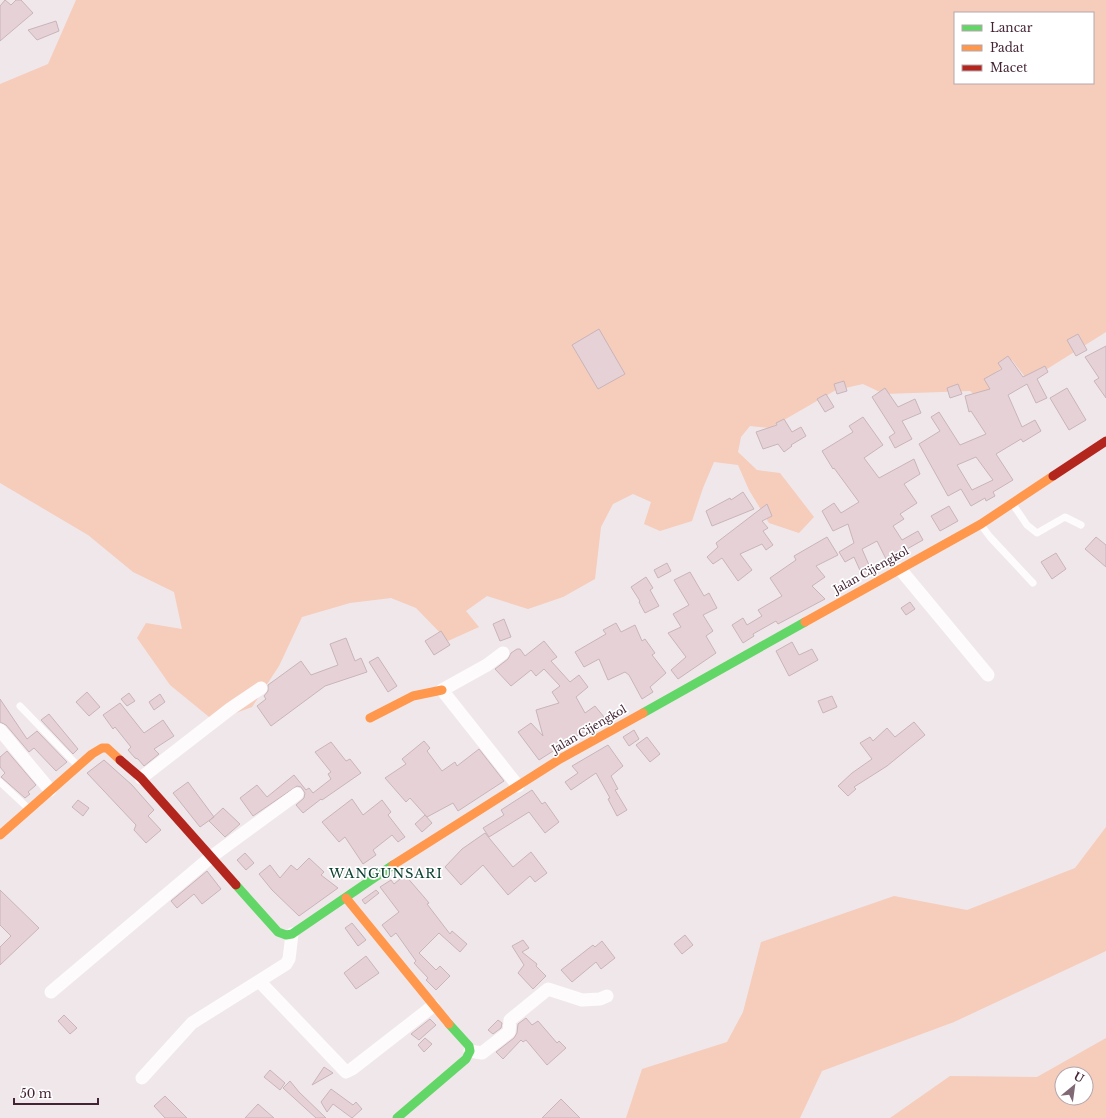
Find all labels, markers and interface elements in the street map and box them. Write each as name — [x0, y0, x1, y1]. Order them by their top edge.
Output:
legend — [954, 12, 1094, 84]
text: Lancar — [990, 20, 1033, 35]
text: Padat — [990, 40, 1024, 55]
text: Macet — [990, 60, 1028, 75]
street label: Jalan Cijengkol — [829, 543, 911, 597]
street label: Jalan Cijengkol — [547, 702, 629, 757]
district label: WANGUNSARI — [328, 865, 443, 882]
north arrow — [1054, 1066, 1094, 1106]
text: U — [1071, 1069, 1087, 1086]
scale bar — [14, 1080, 98, 1106]
text: 50 m — [20, 1086, 52, 1101]

